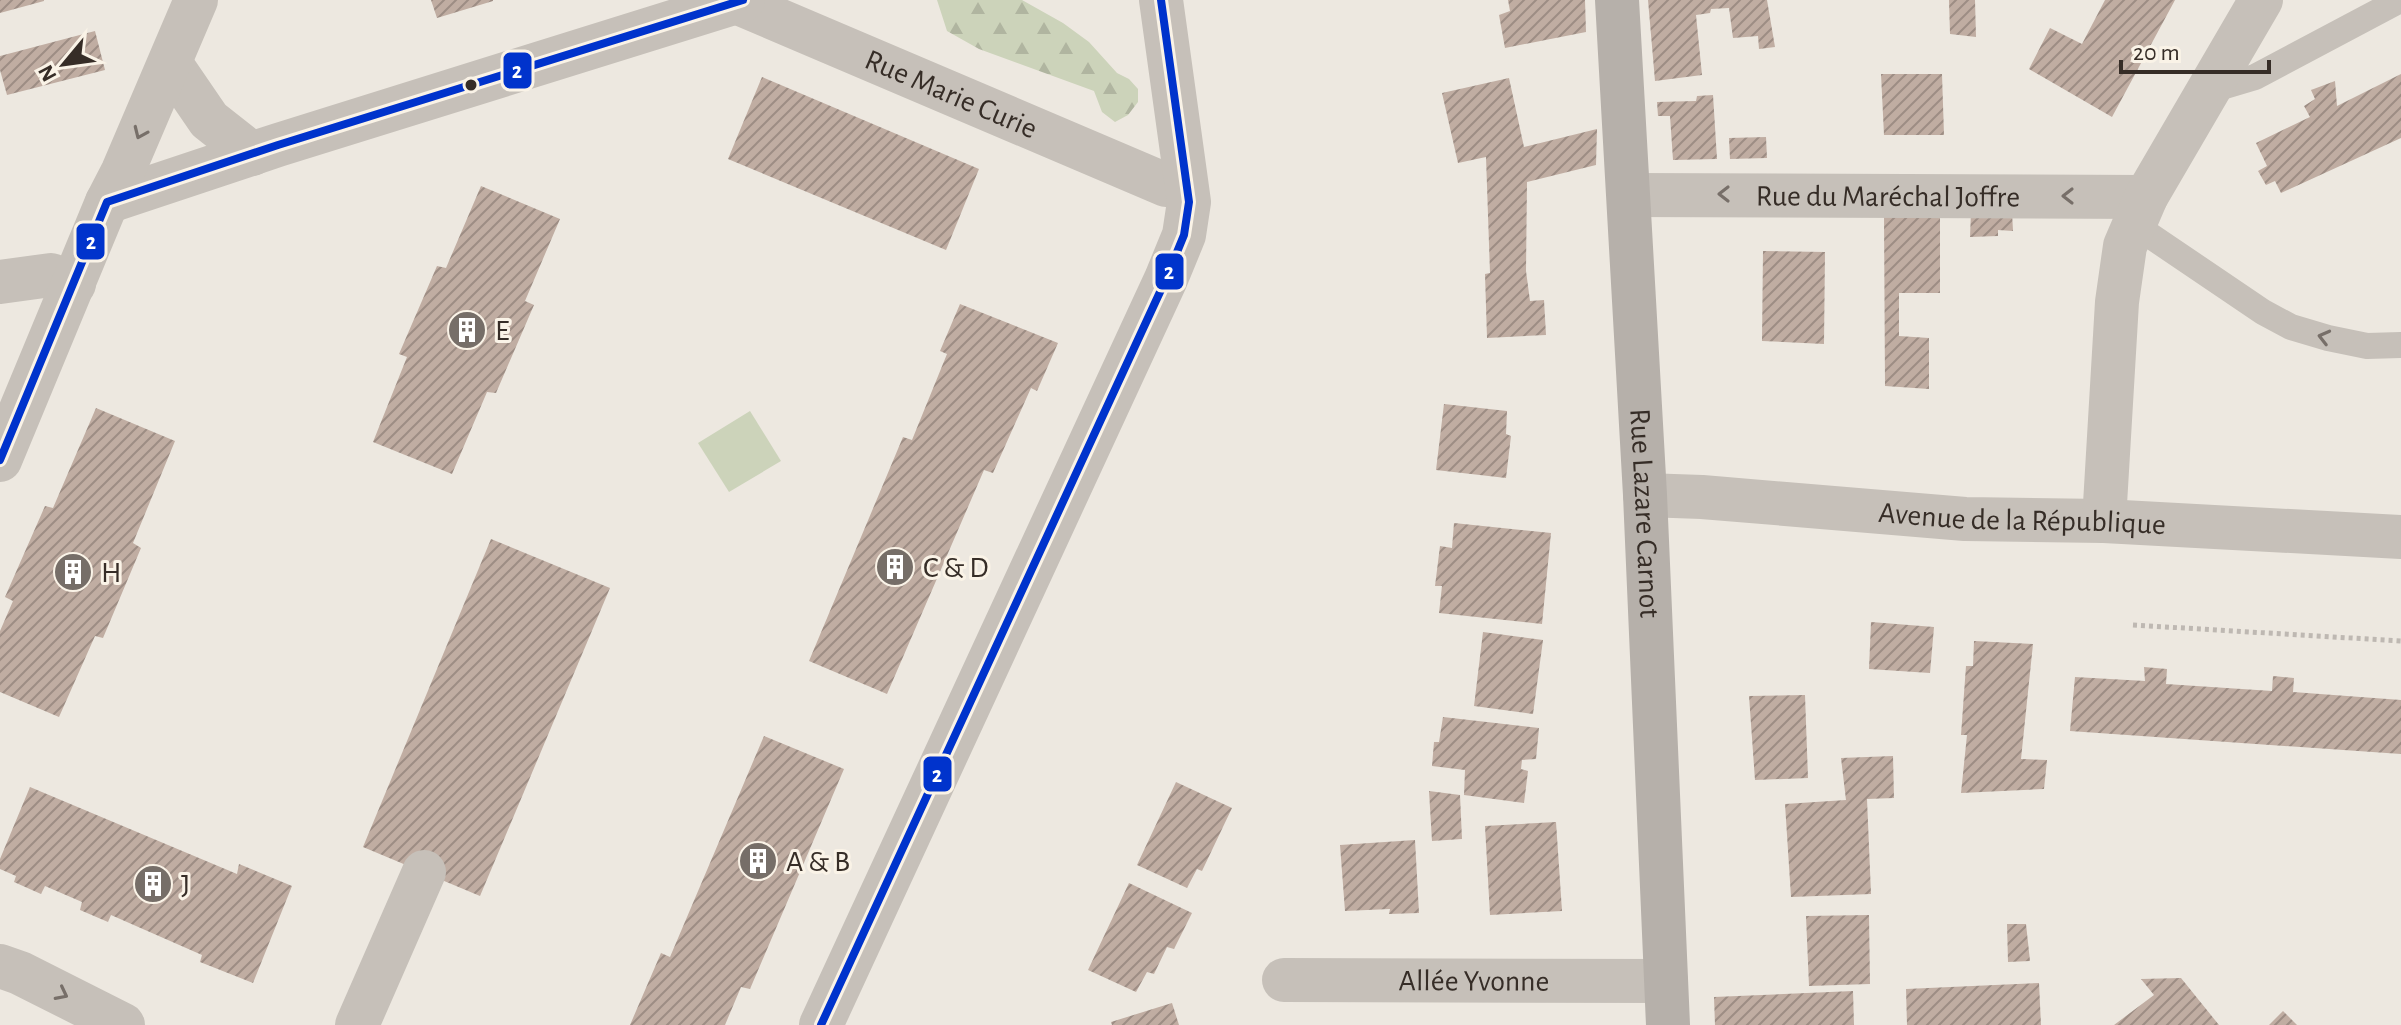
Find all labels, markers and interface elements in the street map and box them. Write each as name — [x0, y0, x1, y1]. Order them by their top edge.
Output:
north arrow — [24, 24, 104, 104]
scale bar — [2121, 24, 2269, 74]
text: 20 m — [2133, 41, 2180, 65]
street label: Rue Marie Curie — [860, 45, 1041, 144]
line badge: 2 — [502, 51, 533, 90]
text: 2 — [512, 60, 522, 82]
text: N — [34, 61, 61, 85]
unlabelled marker — [463, 77, 479, 93]
one-way arrow — [133, 125, 149, 139]
street label: Rue du Maréchal Joffre — [1756, 181, 2020, 213]
one-way arrow — [1717, 185, 1730, 203]
one-way arrow — [2061, 187, 2074, 205]
line badge: 2 — [75, 222, 106, 261]
text: 2 — [86, 231, 96, 253]
line badge: 2 — [1154, 252, 1185, 291]
text: 2 — [1164, 261, 1174, 283]
building icon: E — [446, 309, 488, 351]
place label: E — [495, 316, 509, 346]
one-way arrow — [2318, 329, 2332, 346]
street label: Rue Lazare Carnot — [1624, 408, 1664, 619]
street label: Avenue de la République — [1877, 498, 2167, 540]
building icon: C & D — [874, 546, 916, 588]
building icon: H — [52, 551, 94, 593]
place label: C & D — [923, 553, 989, 583]
place label: H — [101, 558, 122, 588]
line badge: 2 — [922, 755, 953, 793]
text: 2 — [932, 764, 942, 786]
building icon: A & B — [737, 840, 779, 882]
place label: A & B — [786, 847, 850, 877]
building icon: J — [132, 863, 174, 905]
place label: J — [181, 870, 190, 900]
street label: Allée Yvonne — [1399, 966, 1549, 997]
one-way arrow — [53, 984, 68, 1000]

